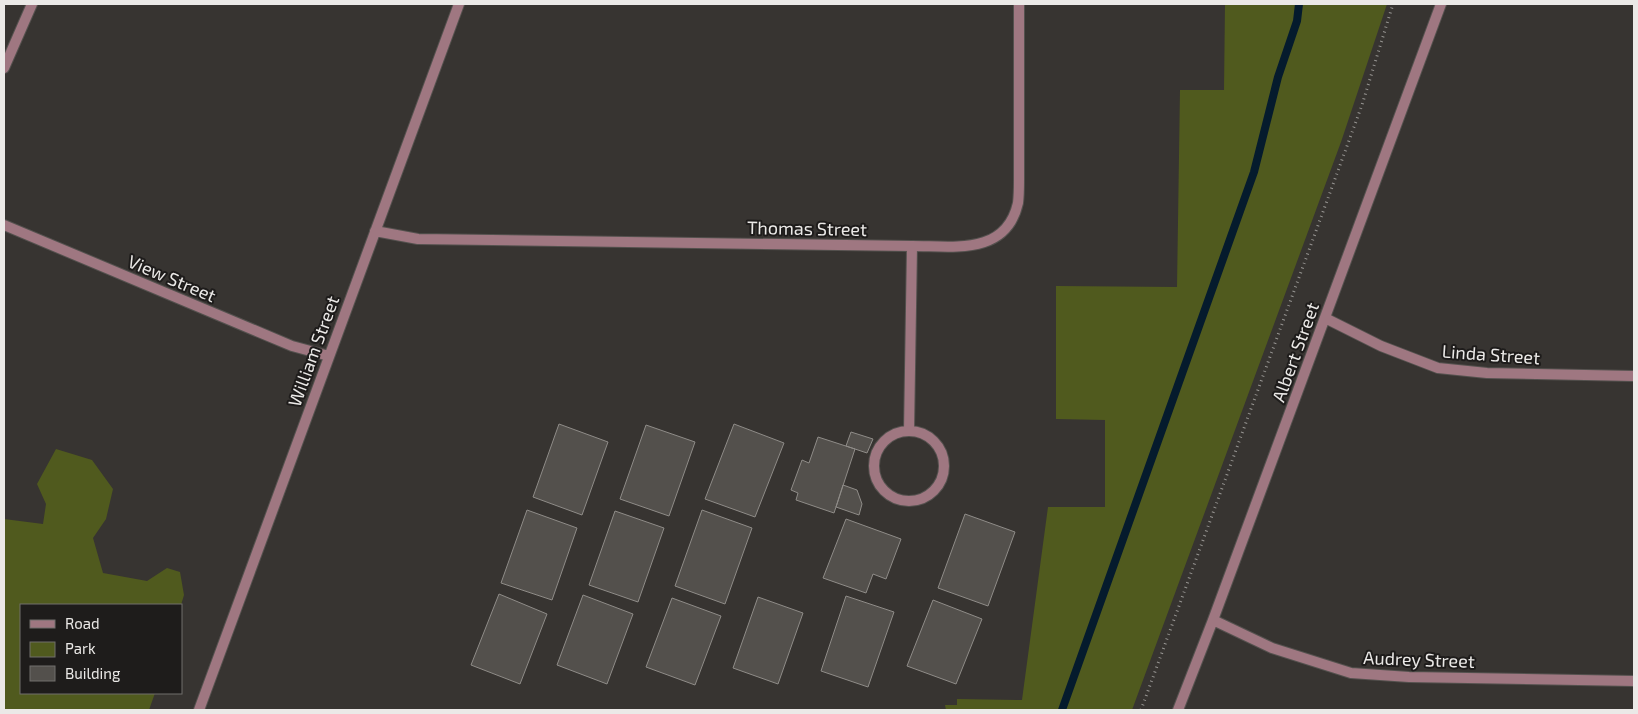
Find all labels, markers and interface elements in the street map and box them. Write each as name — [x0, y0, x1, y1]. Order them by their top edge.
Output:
street label: Thomas Street — [747, 216, 867, 240]
street label: View Street — [125, 250, 220, 306]
street label: William Street — [283, 292, 343, 409]
street label: Albert Street — [1267, 299, 1323, 405]
street label: Linda Street — [1441, 340, 1541, 368]
legend — [20, 604, 182, 694]
text: Road — [65, 614, 100, 632]
text: Park — [65, 639, 96, 657]
street label: Audrey Street — [1363, 646, 1475, 672]
text: Building — [65, 664, 121, 682]

